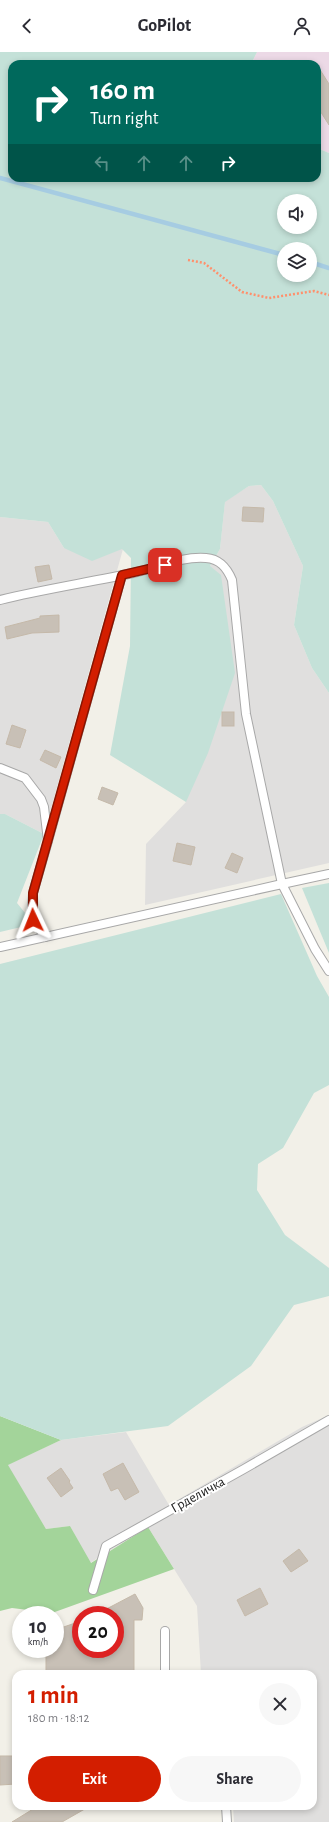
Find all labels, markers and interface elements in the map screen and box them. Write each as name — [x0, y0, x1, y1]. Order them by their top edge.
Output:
icon: back — [16, 15, 38, 37]
icon: person — [291, 15, 313, 37]
text: GoPilot — [138, 17, 191, 35]
icon: right — [24, 76, 76, 128]
text: 160 m — [90, 77, 155, 105]
text: Turn right — [90, 110, 159, 128]
icon: left — [91, 152, 113, 174]
icon: ahead — [133, 152, 155, 174]
icon: ahead — [175, 152, 197, 174]
icon: right — [217, 152, 239, 174]
map controls — [277, 194, 317, 282]
button: sound — [277, 194, 317, 234]
button: layers — [277, 242, 317, 282]
pin — [148, 548, 182, 582]
icon: arrive — [154, 554, 176, 576]
position arrow — [12, 899, 54, 941]
street label: Грделичка — [169, 1474, 228, 1516]
speed limit sign: 20 — [72, 1606, 124, 1658]
text: 10 — [29, 1617, 47, 1637]
text: km/h — [28, 1637, 48, 1647]
button: close — [259, 1683, 301, 1725]
text: 1 min — [28, 1684, 79, 1708]
text: 180 m · 18:12 — [28, 1712, 89, 1725]
button: Exit — [28, 1756, 161, 1802]
button: Share — [169, 1756, 301, 1802]

